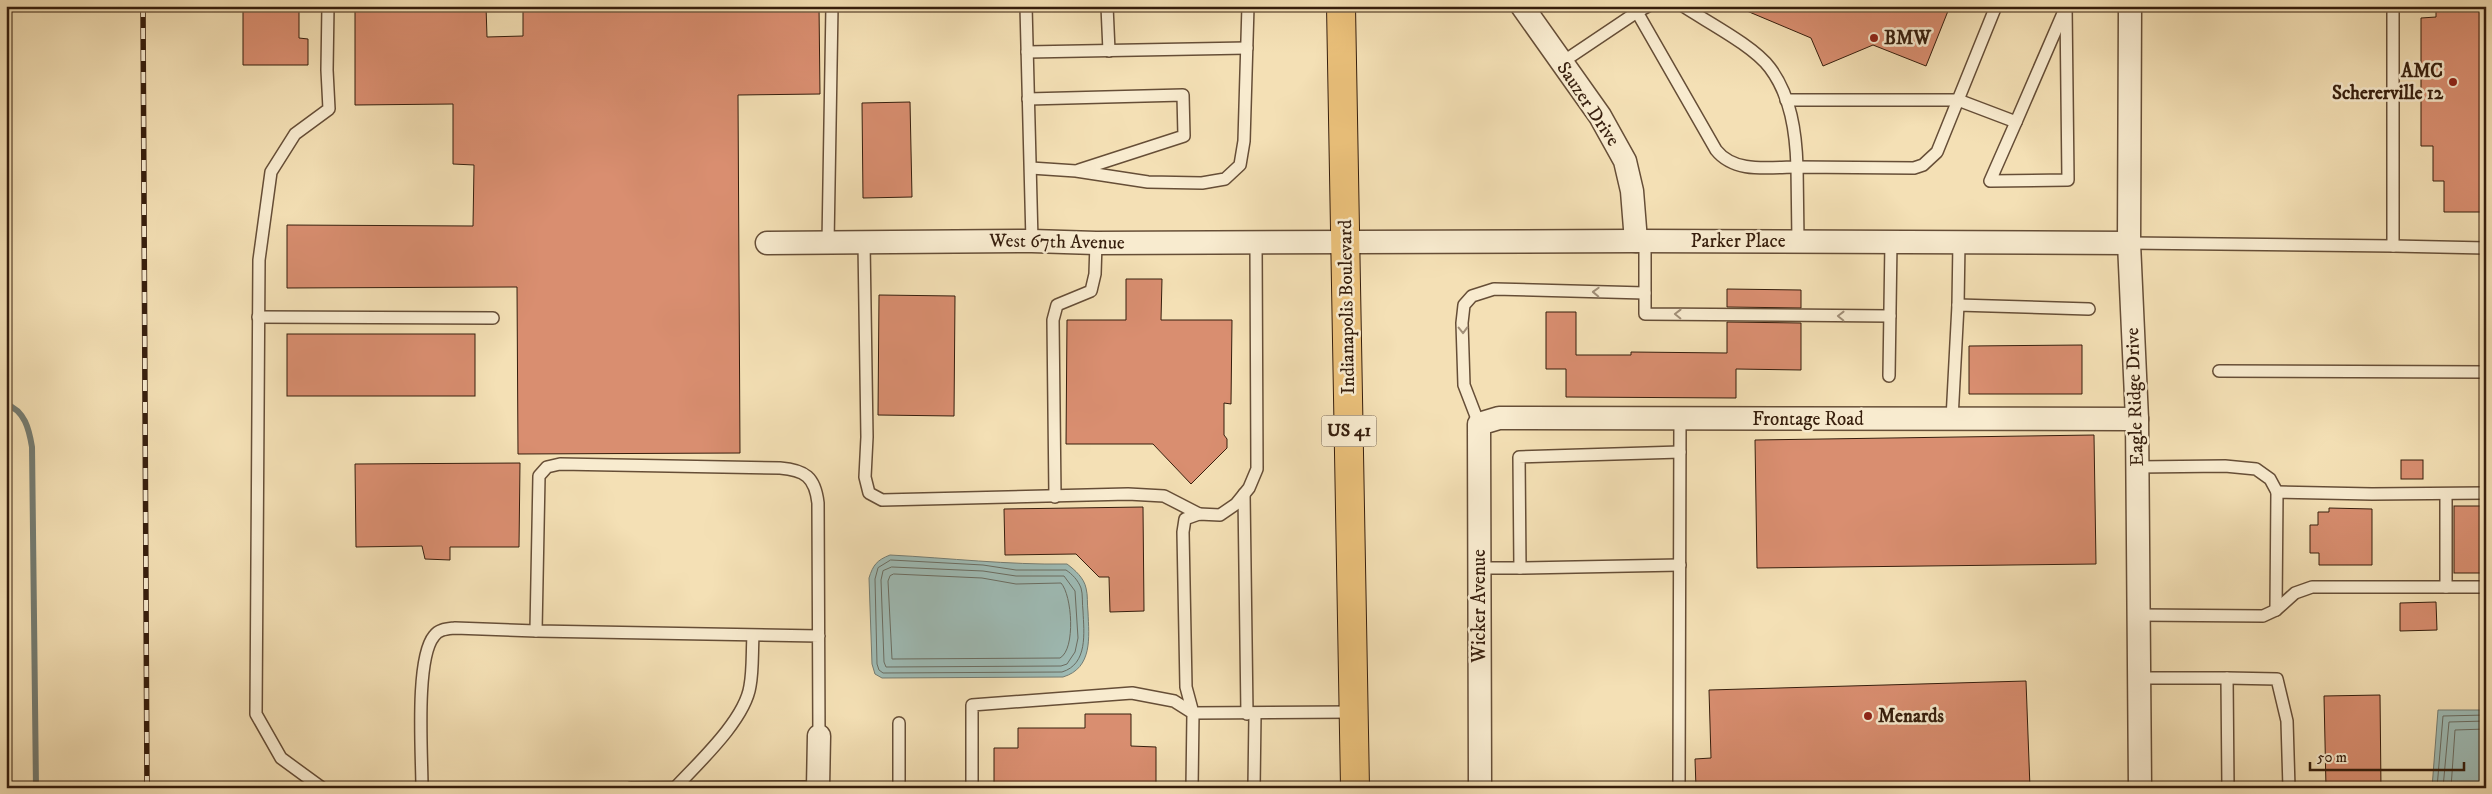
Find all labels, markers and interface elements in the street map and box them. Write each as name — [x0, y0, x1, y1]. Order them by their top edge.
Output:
place label: BMW — [1884, 27, 1931, 50]
marker: BMW — [1868, 32, 1880, 44]
street label: Sauzer Drive — [1551, 57, 1625, 151]
place label: AMC Schererville 12 — [2332, 60, 2444, 105]
marker: AMC Schererville 12 — [2447, 76, 2459, 88]
street label: Indianapolis Boulevard — [1334, 219, 1360, 395]
street label: West 67th Avenue — [988, 229, 1125, 255]
street label: Parker Place — [1690, 230, 1786, 253]
one-way arrow — [1592, 287, 1600, 297]
one-way arrow — [1674, 309, 1682, 319]
one-way arrow — [1837, 311, 1844, 321]
one-way arrow — [1458, 326, 1468, 334]
street label: Eagle Ridge Drive — [2121, 327, 2149, 467]
street label: Frontage Road — [1752, 408, 1864, 431]
road number: US 41 — [1322, 416, 1376, 446]
street label: Wicker Avenue — [1468, 549, 1491, 664]
place label: Menards — [1878, 705, 1944, 728]
marker: Menards — [1862, 710, 1874, 722]
scale bar — [2310, 739, 2463, 771]
text: 50 m — [2317, 748, 2347, 767]

